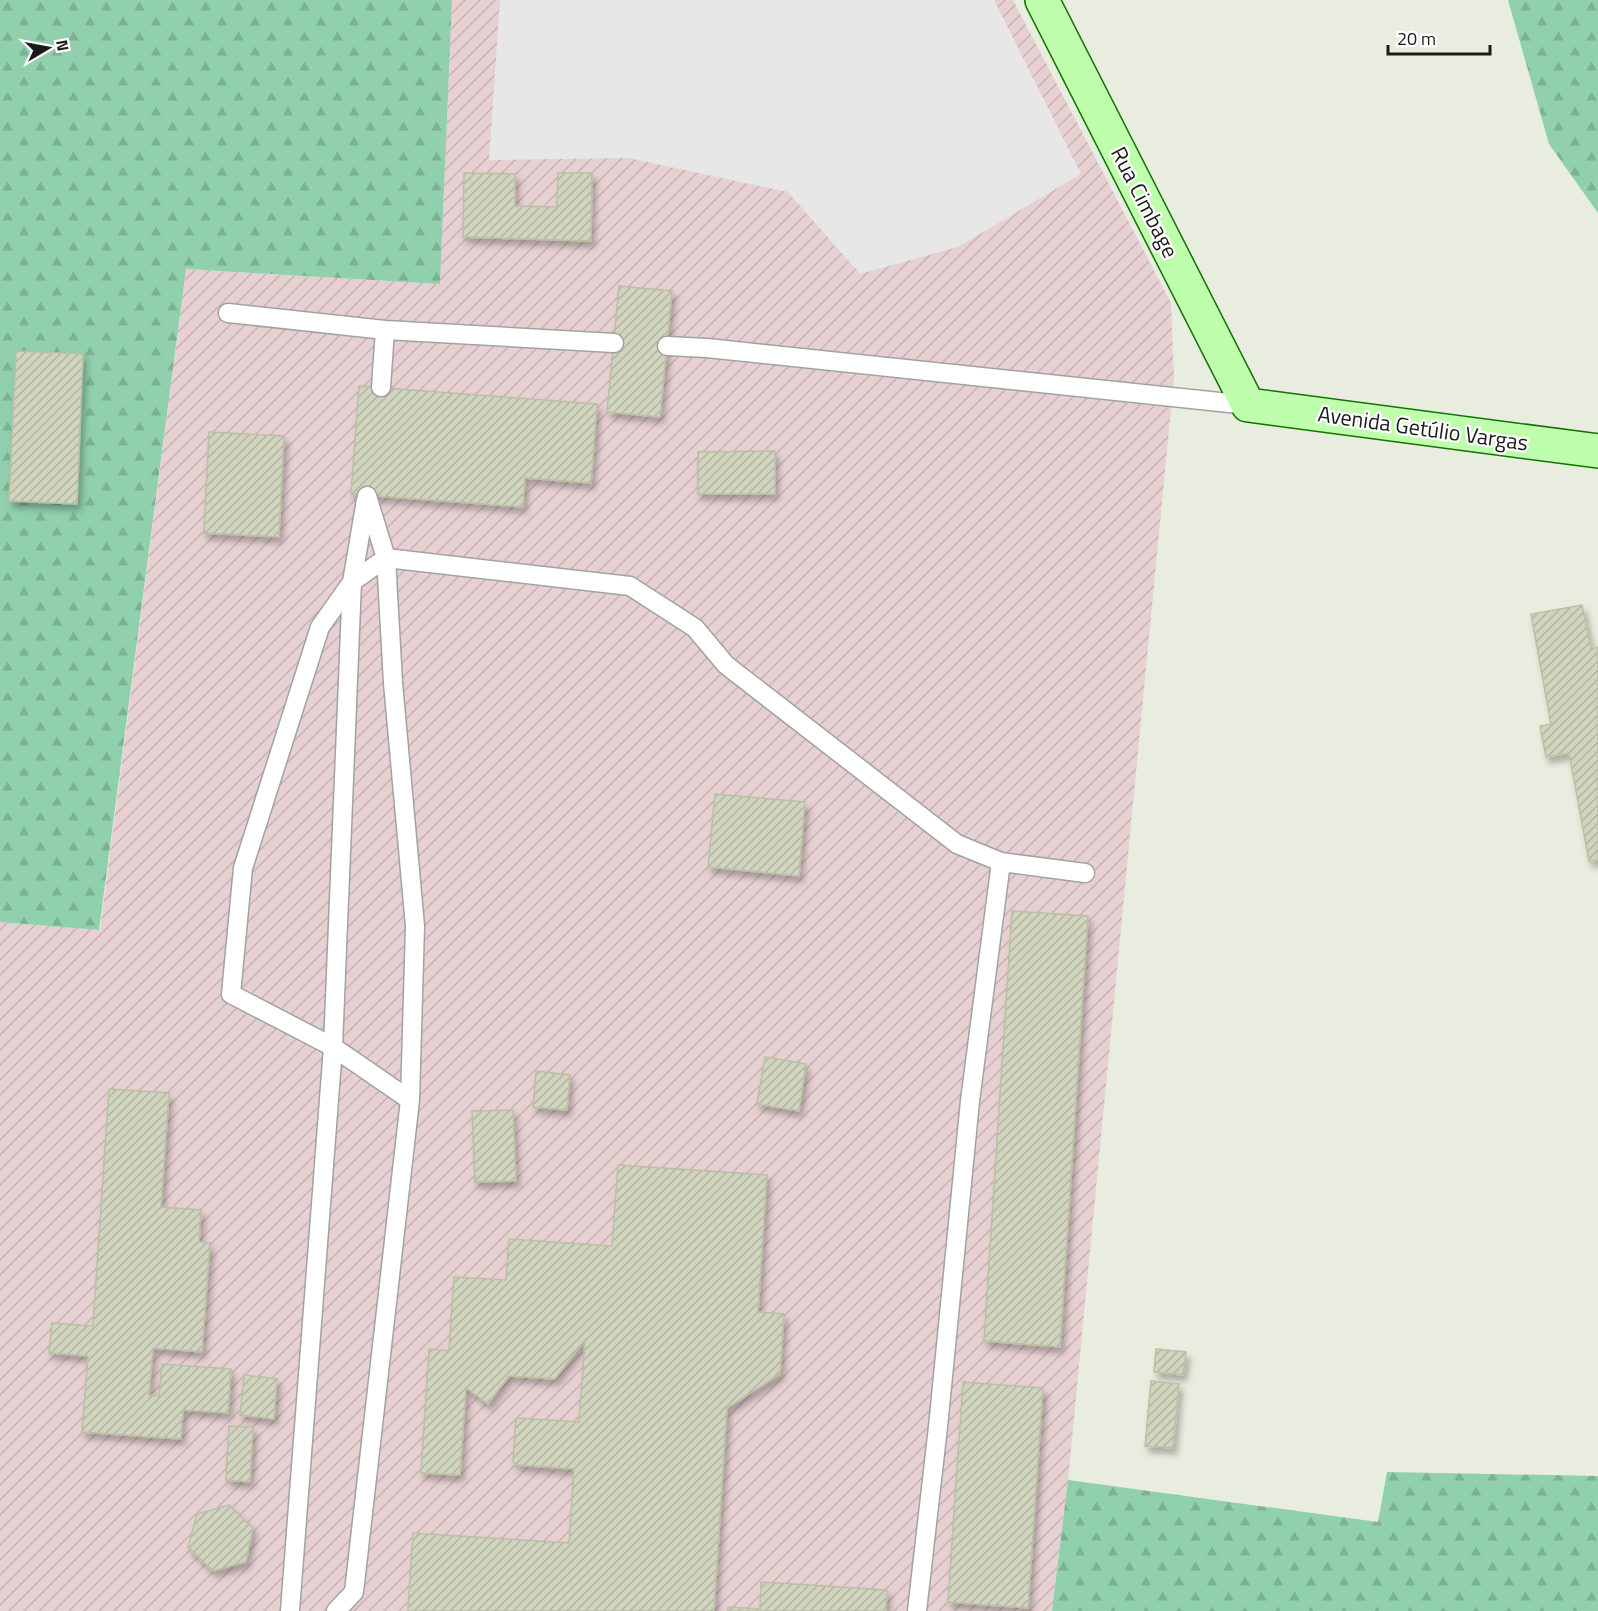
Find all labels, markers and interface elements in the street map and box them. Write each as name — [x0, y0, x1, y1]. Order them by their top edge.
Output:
north arrow — [18, 18, 78, 78]
scale bar — [1388, 18, 1490, 56]
text: 20 m — [1397, 25, 1436, 52]
text: N — [50, 38, 76, 53]
street label: Rua Cimbage — [1102, 140, 1188, 264]
street label: Avenida Getúlio Vargas — [1316, 396, 1530, 460]

